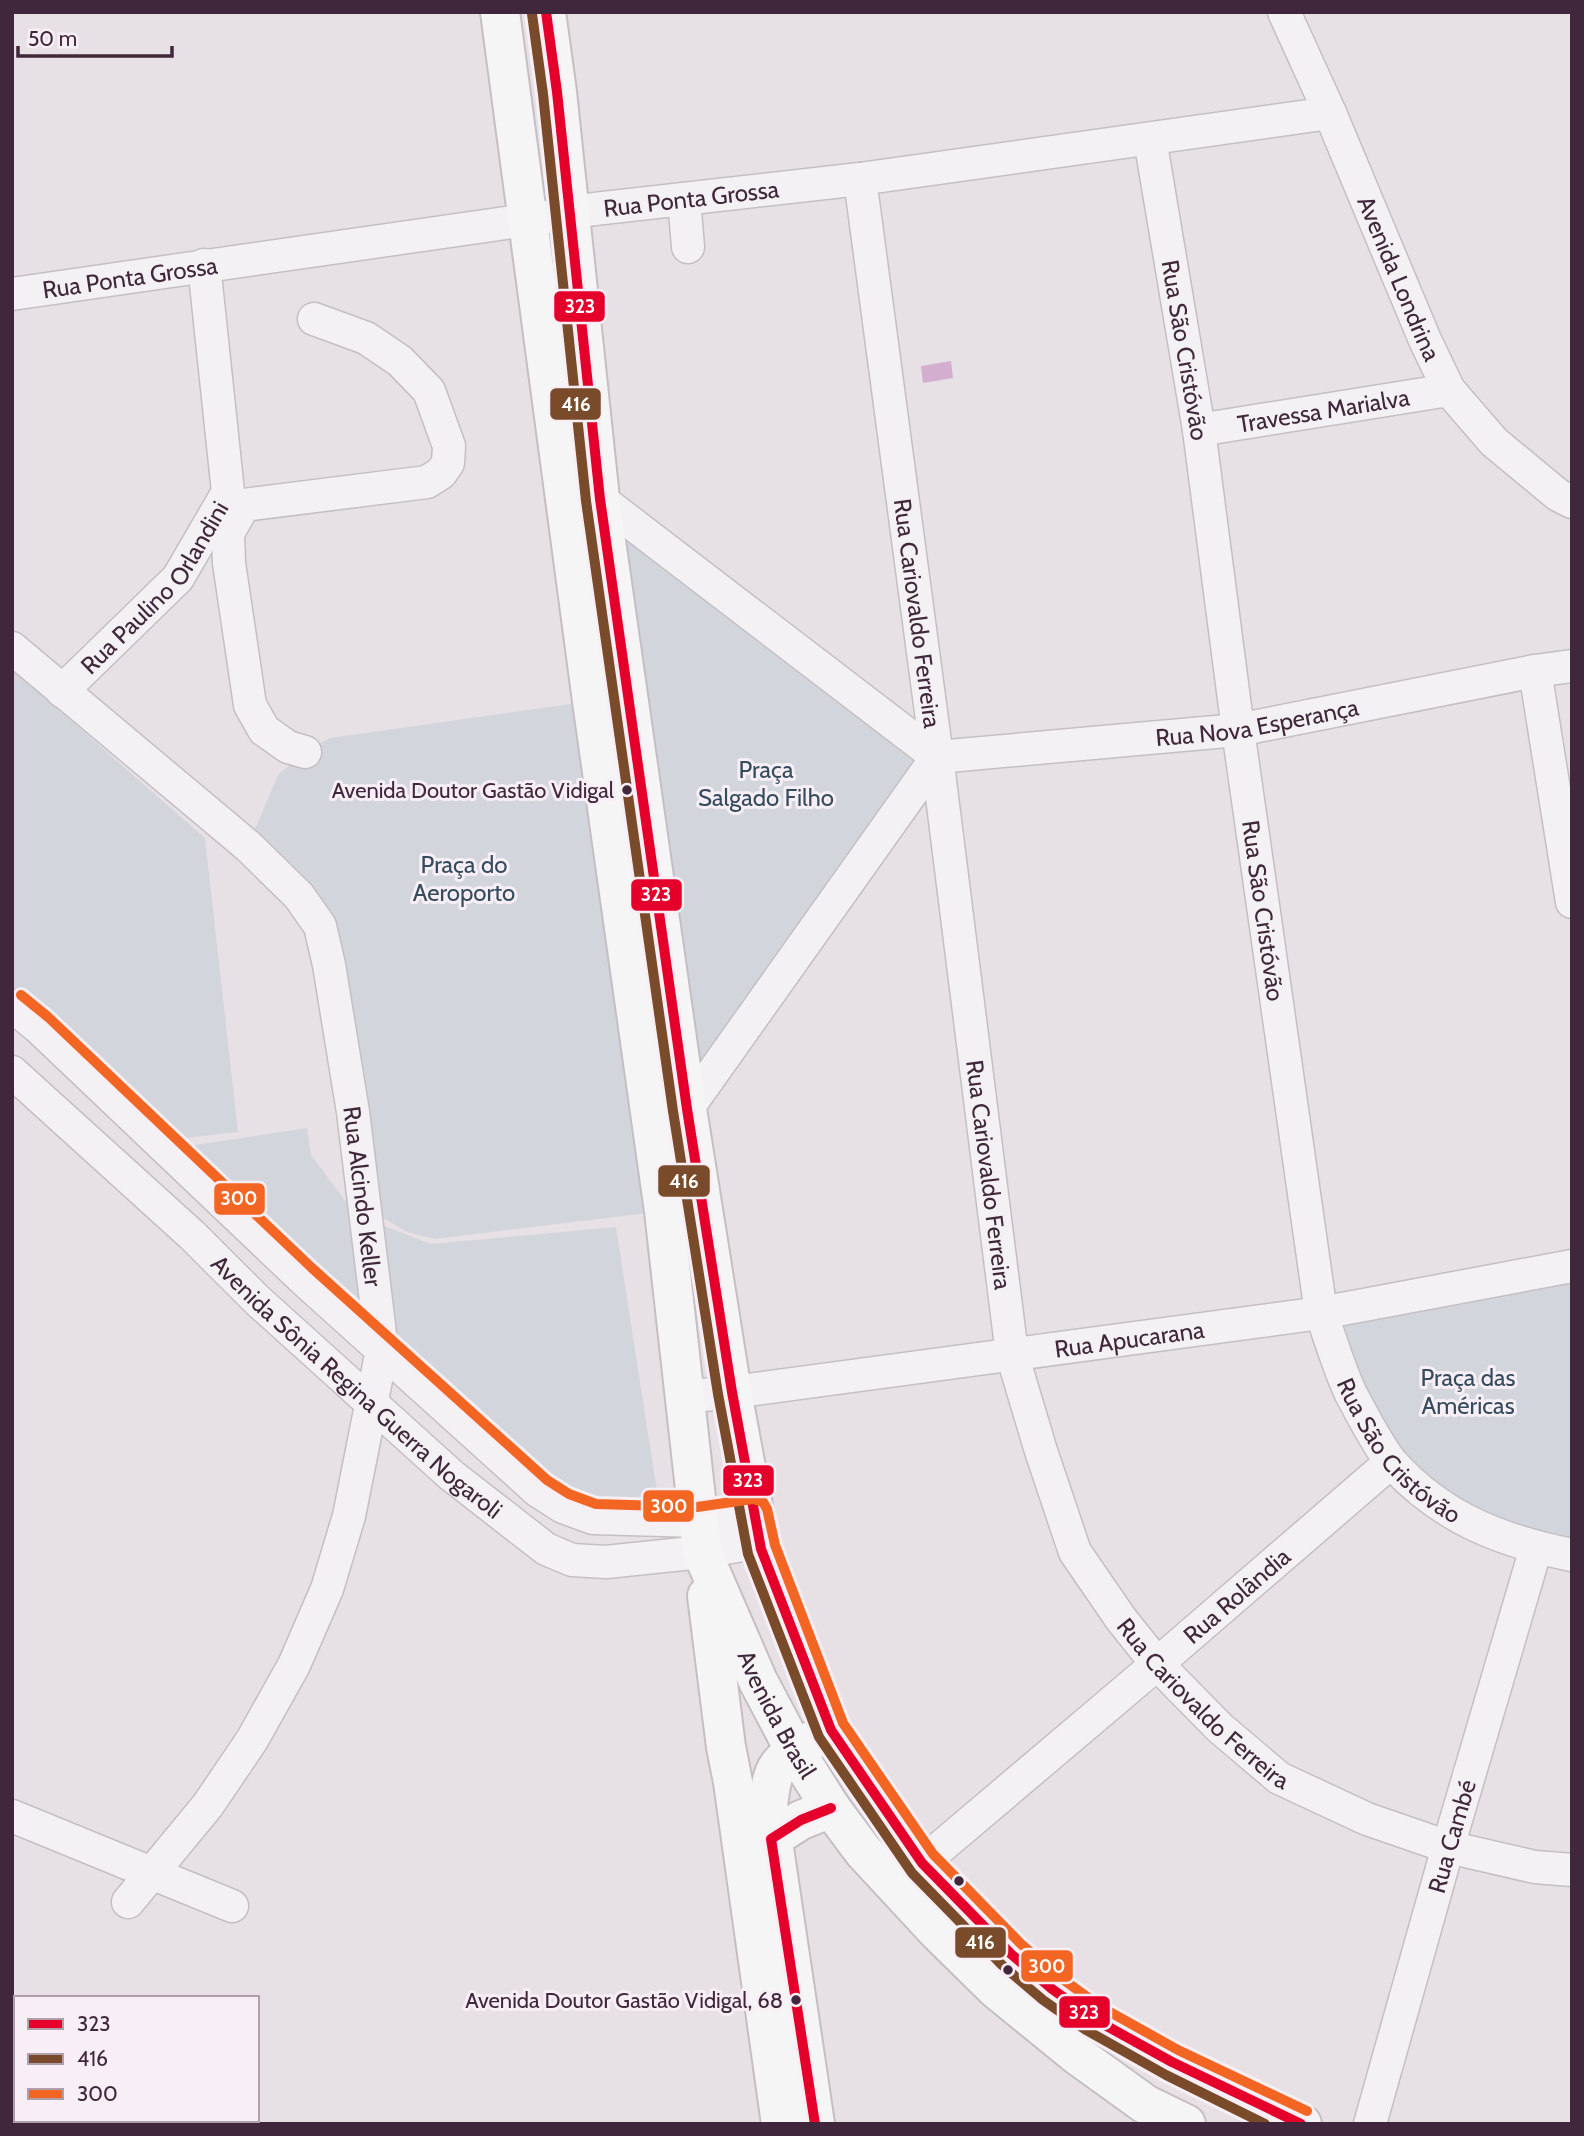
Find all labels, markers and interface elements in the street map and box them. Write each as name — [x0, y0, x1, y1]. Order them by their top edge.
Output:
scale bar — [18, 14, 172, 58]
text: 50 m — [28, 26, 77, 51]
street label: Rua Ponta Grossa — [602, 174, 781, 222]
street label: Avenida Londrina — [1352, 191, 1447, 366]
street label: Rua Ponta Grossa — [40, 250, 220, 304]
street label: Rua São Cristóvão — [1156, 258, 1215, 442]
line badge: 323 — [553, 290, 606, 323]
text: 323 — [565, 295, 595, 318]
street label: Travessa Marialva — [1235, 382, 1412, 438]
line badge: 416 — [549, 387, 602, 421]
text: 416 — [561, 393, 591, 416]
street label: Rua Paulino Orlandini — [74, 496, 234, 680]
street label: Rua Cariovaldo Ferreira — [888, 497, 948, 730]
street label: Rua Nova Esperança — [1154, 692, 1361, 752]
park label: Praça Salgado Filho — [698, 755, 834, 812]
place label: Avenida Doutor Gastão Vidigal — [332, 777, 615, 804]
marker: Avenida Doutor Gastão Vidigal — [620, 783, 634, 797]
street label: Rua São Cristóvão — [1236, 818, 1291, 1003]
park label: Praça do Aeroporto — [413, 850, 515, 907]
line badge: 323 — [630, 878, 683, 912]
text: 323 — [641, 883, 671, 906]
street label: Rua Cariovaldo Ferreira — [961, 1058, 1018, 1292]
street label: Rua Alcindo Keller — [338, 1105, 389, 1289]
line badge: 416 — [657, 1164, 711, 1198]
text: 416 — [669, 1170, 699, 1193]
line badge: 300 — [213, 1182, 266, 1216]
text: 300 — [220, 1187, 258, 1210]
street label: Avenida Sônia Regina Guerra Nogaroli — [206, 1249, 508, 1524]
street label: Rua Apucarana — [1053, 1314, 1206, 1363]
park label: Praça das Américas — [1420, 1363, 1516, 1420]
street label: Rua São Cristóvão — [1331, 1374, 1466, 1529]
line badge: 323 — [722, 1464, 775, 1497]
text: 323 — [733, 1469, 763, 1492]
line badge: 300 — [642, 1489, 695, 1523]
text: 300 — [650, 1495, 688, 1518]
street label: Rua Rolândia — [1177, 1541, 1296, 1649]
street label: Rua Cariovaldo Ferreira — [1111, 1612, 1294, 1795]
street label: Avenida Brasil — [732, 1646, 823, 1784]
street label: Rua Cambé — [1421, 1776, 1482, 1896]
unlabelled marker — [952, 1874, 966, 1888]
line badge: 416 — [954, 1926, 1007, 1959]
text: 416 — [965, 1931, 995, 1954]
line badge: 300 — [1020, 1949, 1074, 1983]
text: 300 — [1028, 1955, 1066, 1978]
unlabelled marker — [1001, 1963, 1015, 1977]
place label: Avenida Doutor Gastão Vidigal, 68 — [465, 1987, 783, 2014]
marker: Avenida Doutor Gastão Vidigal, 68 — [789, 1993, 803, 2007]
line badge: 323 — [1058, 1995, 1111, 2029]
legend — [14, 1996, 259, 2122]
text: 323 — [1069, 2001, 1099, 2024]
text: 323 — [77, 2011, 111, 2036]
text: 416 — [77, 2046, 108, 2071]
text: 300 — [77, 2081, 118, 2106]

